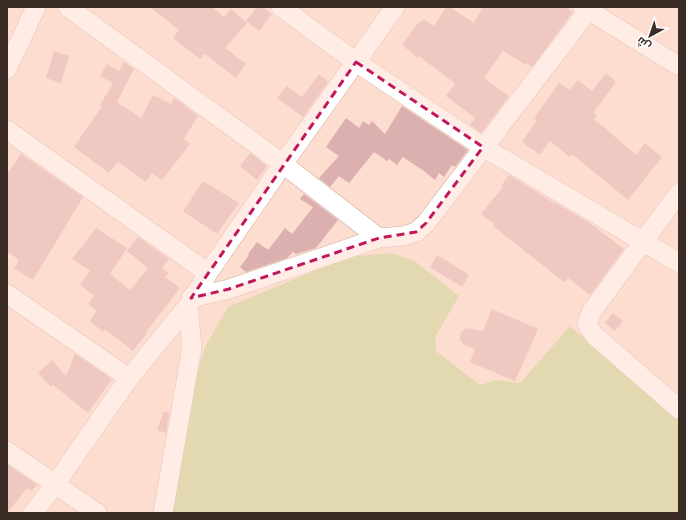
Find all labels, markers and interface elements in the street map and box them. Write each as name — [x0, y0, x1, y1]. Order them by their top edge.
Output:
north arrow — [630, 16, 670, 56]
text: ش — [634, 34, 653, 53]

